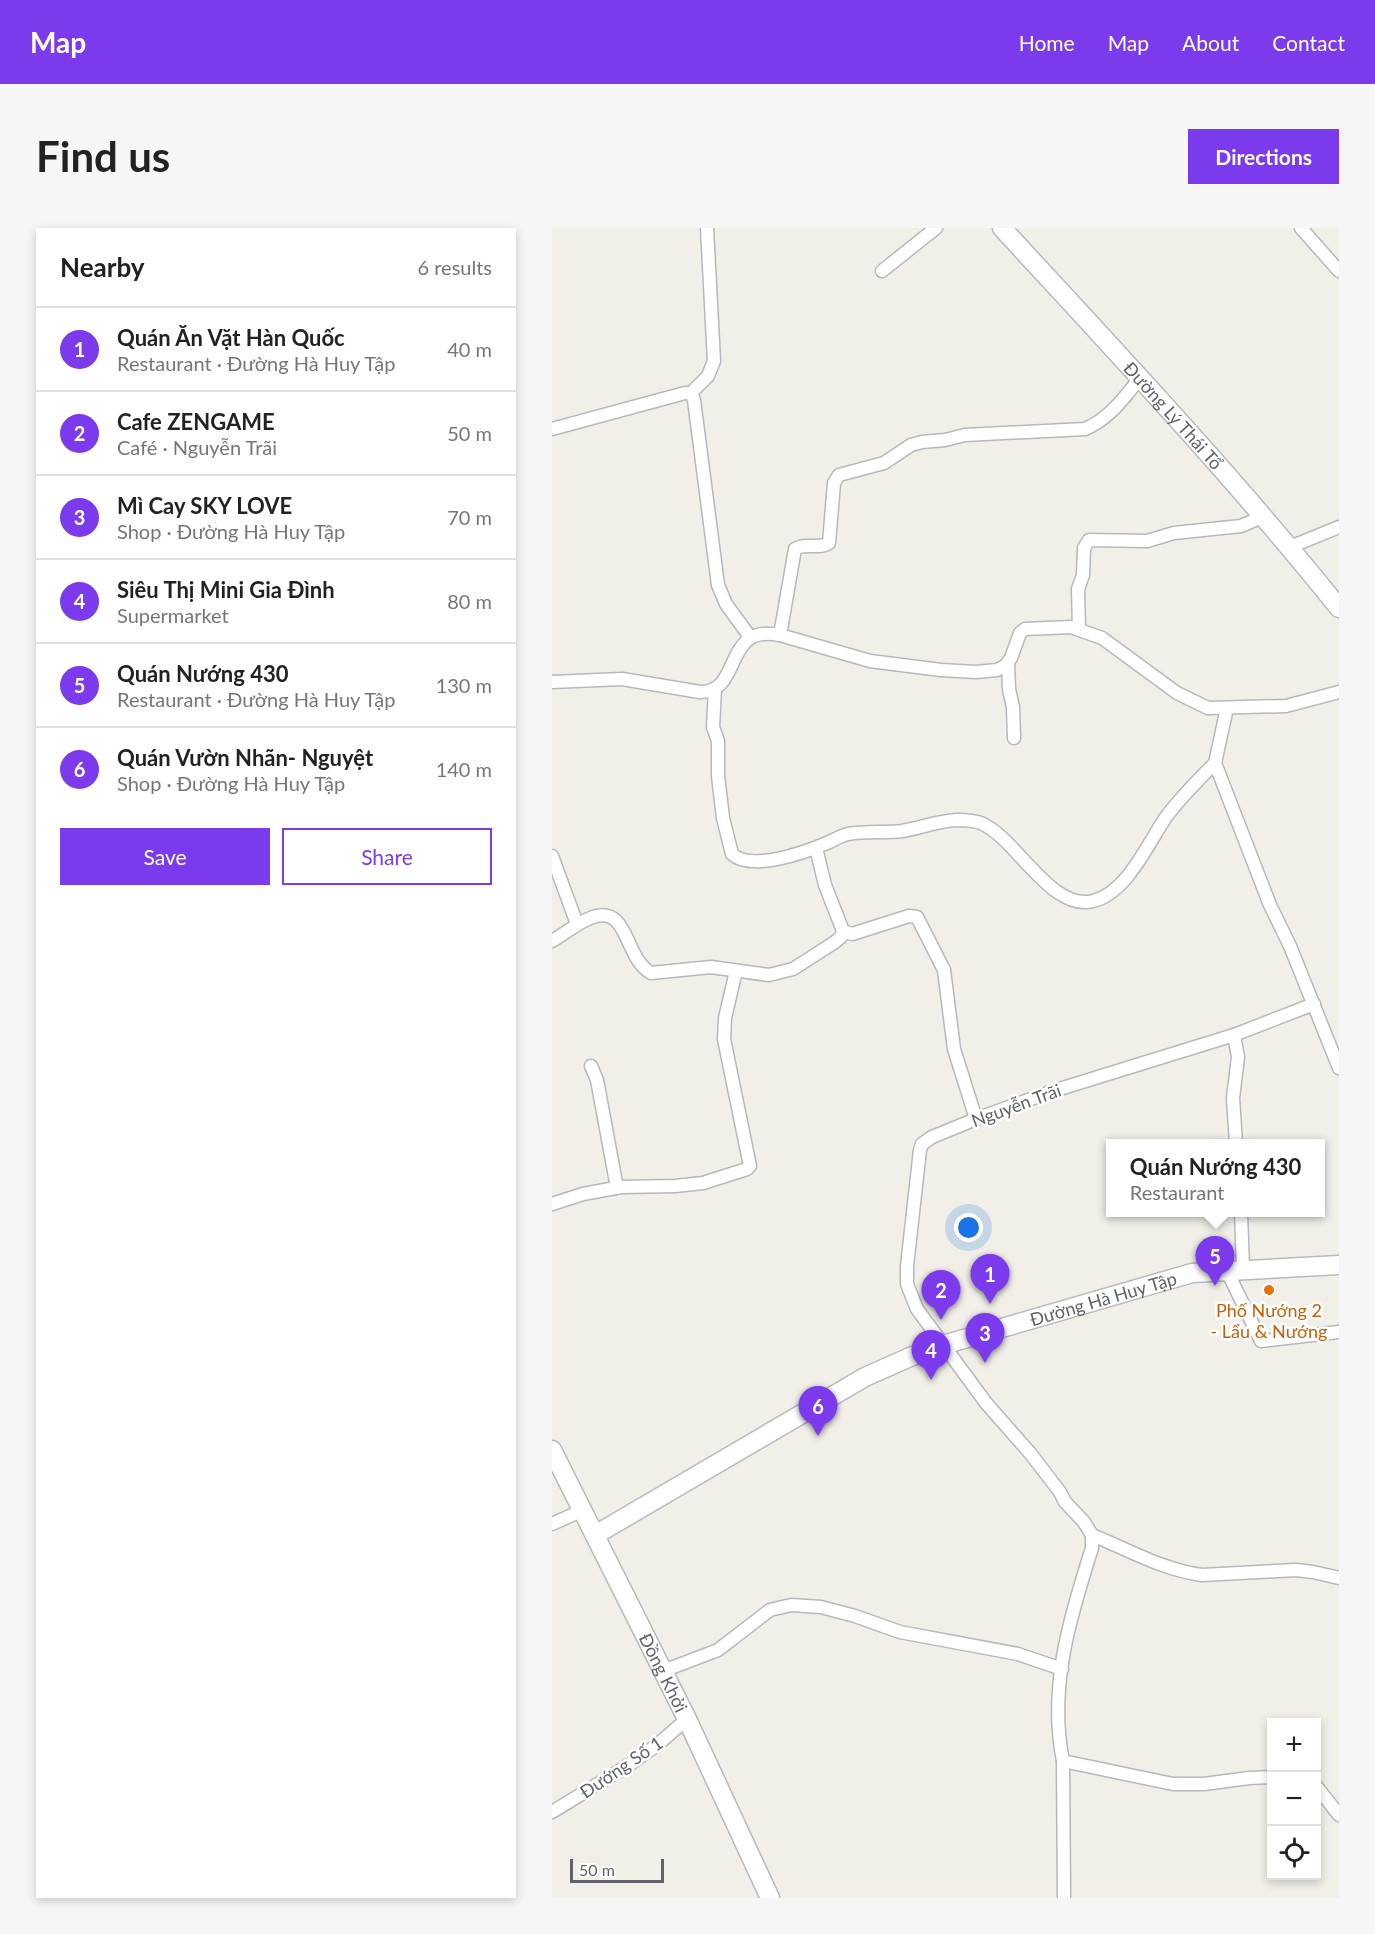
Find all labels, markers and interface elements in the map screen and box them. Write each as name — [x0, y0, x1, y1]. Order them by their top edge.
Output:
text: Map — [30, 25, 86, 59]
text: Home — [1019, 30, 1075, 55]
text: Map — [1108, 30, 1149, 55]
text: About — [1182, 30, 1239, 55]
text: Contact — [1272, 30, 1345, 55]
button: Directions — [1188, 129, 1339, 184]
text: Find us — [36, 131, 170, 181]
text: Nearby — [60, 251, 145, 283]
text: 6 results — [417, 255, 492, 279]
text: Quán Ăn Vặt Hàn Quốc — [117, 324, 345, 351]
text: 1 — [74, 337, 85, 361]
text: 40 m — [447, 337, 492, 361]
text: Restaurant · Đường Hà Huy Tập — [117, 351, 396, 375]
street label: Đường Lý Thái Tổ — [1119, 357, 1228, 474]
text: Cafe ZENGAME — [117, 408, 275, 435]
text: 2 — [74, 421, 85, 445]
text: 50 m — [447, 421, 492, 445]
text: Café · Nguyễn Trãi — [117, 435, 277, 459]
text: Mì Cay SKY LOVE — [117, 492, 292, 519]
text: 3 — [74, 505, 85, 529]
text: 70 m — [447, 505, 492, 529]
text: Shop · Đường Hà Huy Tập — [117, 519, 345, 543]
text: Siêu Thị Mini Gia Đình — [117, 576, 335, 603]
text: 4 — [74, 589, 85, 613]
text: 80 m — [447, 589, 492, 613]
text: Supermarket — [117, 603, 229, 627]
text: Quán Nướng 430 — [117, 660, 288, 687]
text: 5 — [74, 673, 85, 697]
text: 130 m — [436, 673, 492, 697]
text: Restaurant · Đường Hà Huy Tập — [117, 687, 396, 711]
text: Quán Vườn Nhãn- Nguyệt — [117, 744, 373, 771]
text: 6 — [74, 757, 85, 781]
text: 140 m — [436, 757, 492, 781]
text: Shop · Đường Hà Huy Tập — [117, 771, 345, 795]
button: Save — [60, 828, 270, 885]
button: Share — [282, 828, 492, 885]
street label: Nguyễn Trãi — [968, 1079, 1064, 1131]
popup — [1106, 1139, 1325, 1217]
text: Quán Nướng 430 — [1130, 1153, 1301, 1180]
text: Restaurant — [1130, 1180, 1224, 1204]
your location — [954, 1213, 983, 1242]
pin: 5 — [1196, 1236, 1234, 1286]
pin: 1 — [970, 1254, 1010, 1304]
street label: Đường Hà Huy Tập — [1027, 1267, 1179, 1330]
pin: 2 — [922, 1270, 960, 1320]
marker: Phố Nướng 2 - Lẩu & Nướng — [1262, 1283, 1276, 1297]
place label: Phố Nướng 2 - Lẩu & Nướng — [1211, 1299, 1327, 1342]
pin: 3 — [966, 1314, 1004, 1363]
pin: 4 — [912, 1330, 950, 1380]
pin: 6 — [798, 1386, 838, 1436]
street label: Đồng Khởi — [635, 1629, 693, 1716]
map controls — [1267, 1718, 1321, 1880]
button: + — [1267, 1718, 1321, 1772]
street label: Đướng Số 1 — [575, 1731, 667, 1803]
button: − — [1267, 1772, 1321, 1826]
button: locate — [1267, 1826, 1321, 1880]
scale bar — [570, 1856, 664, 1884]
text: 50 m — [579, 1860, 615, 1879]

